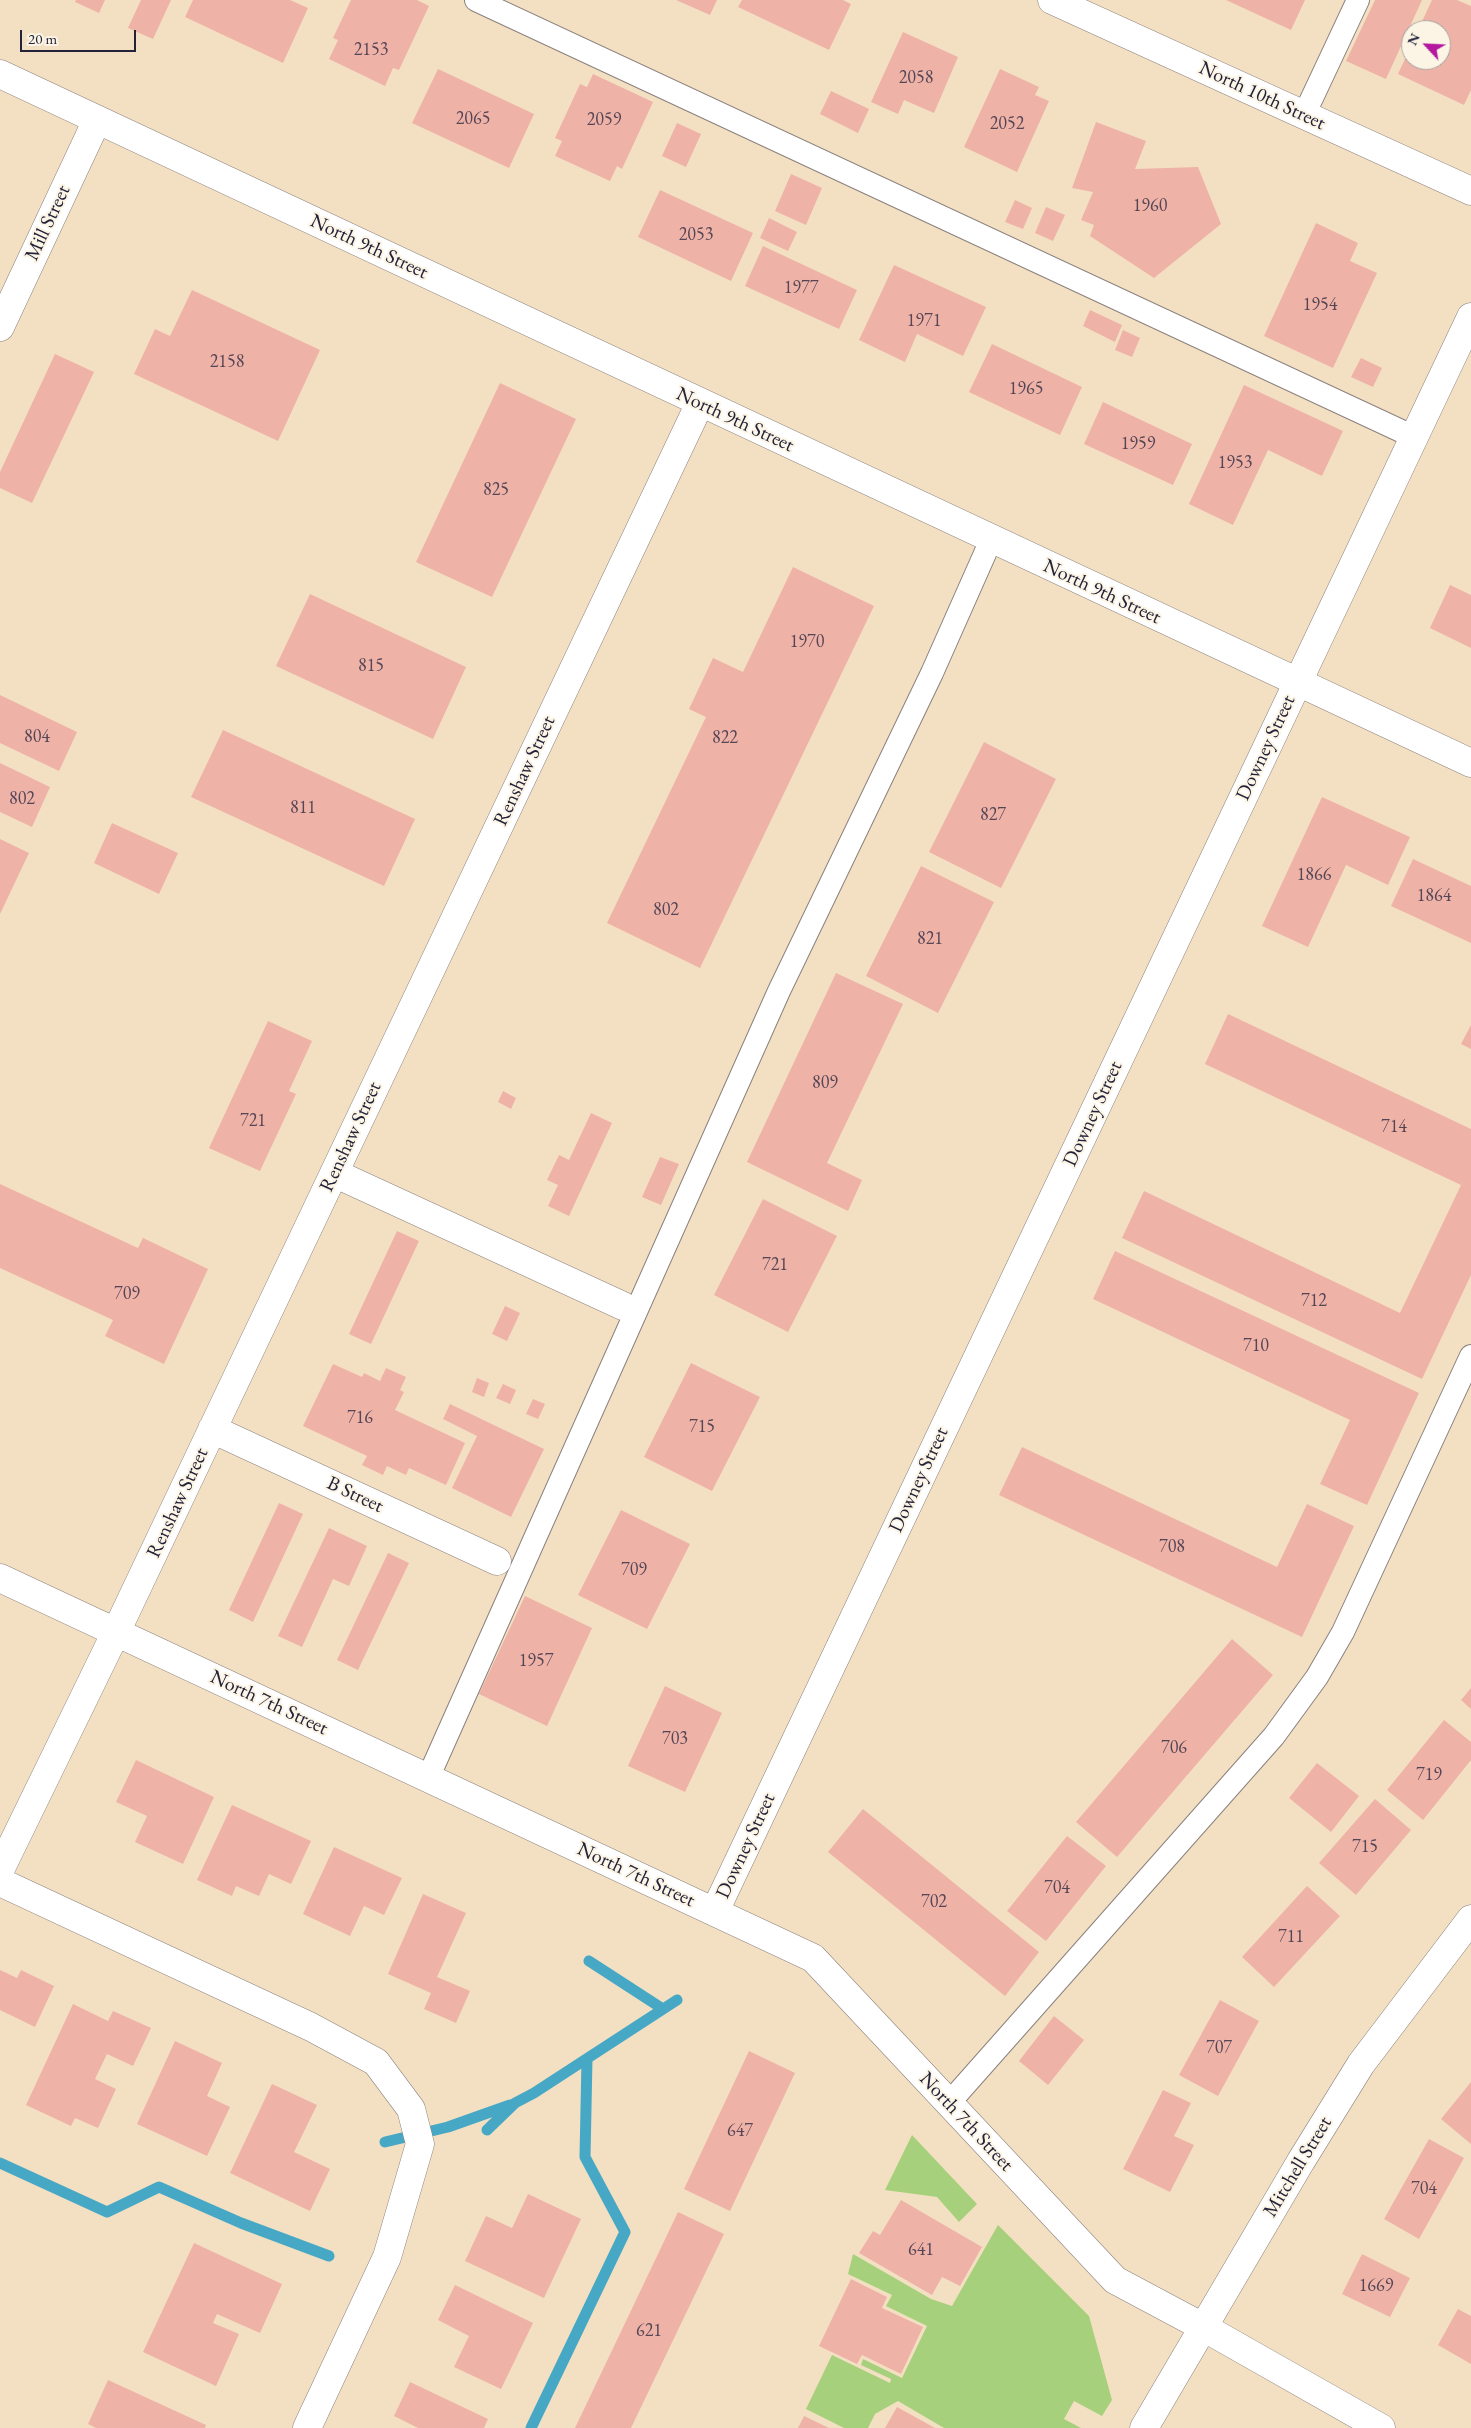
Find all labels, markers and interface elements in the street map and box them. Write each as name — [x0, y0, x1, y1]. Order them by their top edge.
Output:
scale bar — [22, 20, 139, 52]
north arrow — [1401, 20, 1451, 70]
text: 20 m — [28, 29, 57, 48]
text: N — [1403, 30, 1424, 48]
house number: 2153 — [354, 39, 388, 61]
street label: North 10th Street — [1195, 56, 1329, 136]
house number: 2058 — [899, 67, 933, 89]
house number: 2065 — [456, 108, 490, 130]
house number: 2059 — [587, 109, 621, 131]
house number: 2052 — [990, 113, 1024, 135]
street label: Mill Street — [20, 181, 76, 265]
house number: 1960 — [1133, 195, 1167, 217]
street label: North 9th Street — [306, 209, 432, 285]
house number: 2053 — [679, 224, 713, 246]
house number: 1977 — [784, 277, 818, 299]
house number: 1954 — [1303, 294, 1337, 316]
house number: 1971 — [907, 310, 941, 332]
house number: 2158 — [210, 351, 244, 373]
house number: 1965 — [1009, 378, 1043, 400]
street label: North 9th Street — [672, 382, 798, 458]
house number: 1959 — [1121, 433, 1155, 455]
house number: 1953 — [1218, 452, 1252, 474]
house number: 825 — [483, 479, 509, 501]
street label: North 9th Street — [1039, 554, 1165, 630]
house number: 1970 — [790, 631, 824, 653]
house number: 815 — [358, 655, 384, 677]
street label: Downey Street — [1231, 692, 1301, 804]
street label: Renshaw Street — [489, 712, 561, 830]
house number: 804 — [24, 726, 50, 748]
house number: 822 — [712, 727, 738, 749]
house number: 802 — [9, 788, 35, 810]
house number: 811 — [290, 797, 316, 819]
house number: 827 — [980, 804, 1006, 826]
house number: 1866 — [1297, 864, 1331, 886]
house number: 1864 — [1417, 885, 1451, 907]
house number: 802 — [653, 899, 679, 921]
house number: 821 — [917, 928, 943, 950]
street label: Downey Street — [1058, 1058, 1128, 1170]
house number: 809 — [812, 1072, 838, 1094]
street label: Renshaw Street — [315, 1078, 387, 1196]
house number: 721 — [240, 1110, 266, 1132]
house number: 714 — [1381, 1116, 1407, 1138]
house number: 721 — [762, 1254, 788, 1276]
house number: 709 — [114, 1283, 140, 1305]
house number: 712 — [1301, 1290, 1327, 1312]
house number: 710 — [1243, 1335, 1269, 1357]
house number: 716 — [347, 1407, 373, 1429]
house number: 715 — [689, 1416, 715, 1438]
street label: Downey Street — [884, 1424, 954, 1536]
street label: Renshaw Street — [142, 1444, 214, 1562]
street label: B Street — [323, 1472, 387, 1518]
house number: 708 — [1159, 1536, 1185, 1558]
house number: 709 — [621, 1559, 647, 1581]
house number: 1957 — [519, 1650, 553, 1672]
street label: North 7th Street — [206, 1665, 332, 1741]
house number: 703 — [662, 1728, 688, 1750]
house number: 706 — [1161, 1737, 1187, 1759]
house number: 719 — [1416, 1764, 1442, 1786]
street label: Downey Street — [711, 1790, 781, 1902]
house number: 715 — [1352, 1836, 1378, 1858]
street label: North 7th Street — [573, 1837, 699, 1913]
house number: 704 — [1044, 1877, 1070, 1899]
house number: 702 — [921, 1891, 947, 1913]
house number: 711 — [1278, 1926, 1304, 1948]
house number: 707 — [1206, 2037, 1232, 2059]
street label: North 7th Street — [914, 2067, 1018, 2177]
street label: Mitchell Street — [1259, 2112, 1337, 2222]
house number: 647 — [727, 2120, 753, 2142]
house number: 704 — [1411, 2178, 1437, 2200]
house number: 641 — [908, 2239, 934, 2261]
house number: 1669 — [1359, 2275, 1393, 2297]
house number: 621 — [636, 2320, 662, 2342]

